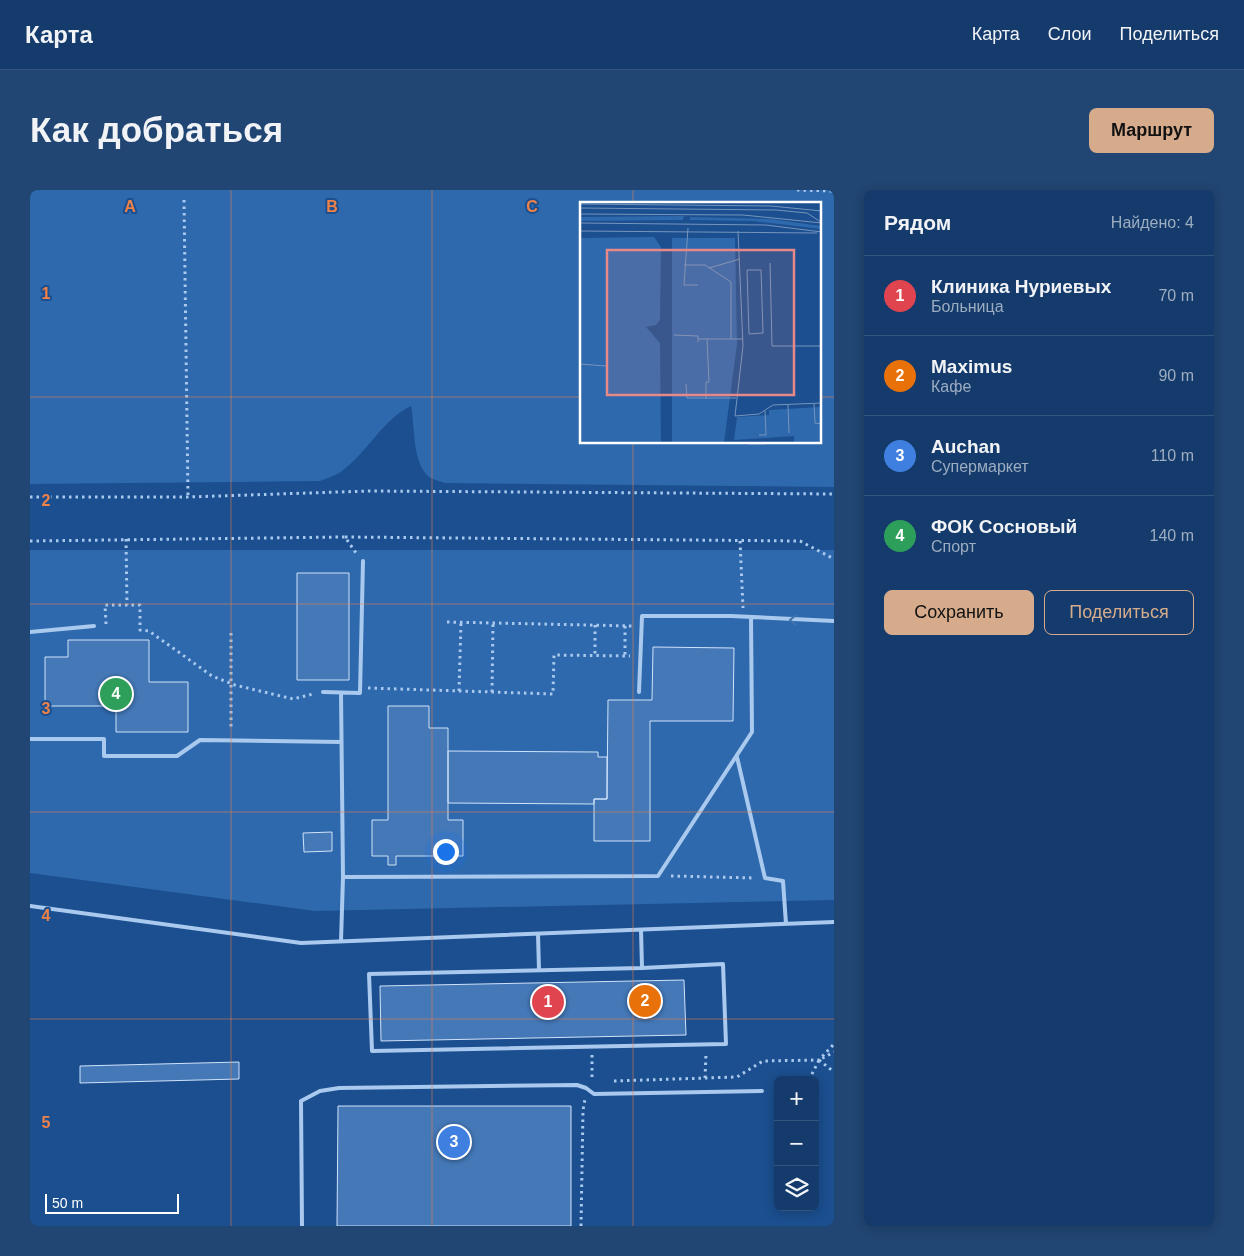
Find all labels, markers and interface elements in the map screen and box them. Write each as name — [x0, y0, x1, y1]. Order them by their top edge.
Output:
text: Карта — [25, 21, 93, 48]
text: Карта — [972, 24, 1020, 44]
text: Слои — [1048, 24, 1092, 44]
text: Поделиться — [1120, 24, 1219, 44]
button: Маршрут — [1089, 108, 1214, 153]
text: Как добраться — [30, 110, 283, 149]
text: A — [124, 198, 136, 215]
text: B — [326, 198, 338, 215]
text: C — [526, 198, 538, 215]
inset map — [580, 202, 822, 444]
text: Рядом — [884, 211, 951, 234]
text: Найдено: 4 — [1111, 214, 1194, 231]
text: Клиника Нуриевых — [931, 276, 1111, 297]
text: 1 — [42, 285, 51, 302]
text: 1 — [896, 287, 904, 304]
text: 70 m — [1158, 287, 1194, 304]
text: Больница — [931, 298, 1004, 315]
text: Maximus — [931, 356, 1012, 377]
text: 2 — [896, 367, 904, 384]
text: 90 m — [1158, 367, 1194, 384]
text: Кафе — [931, 378, 971, 395]
text: Auchan — [931, 436, 1001, 457]
text: 3 — [896, 447, 904, 464]
text: 110 m — [1151, 447, 1194, 464]
text: Супермаркет — [931, 458, 1029, 475]
text: 2 — [42, 492, 51, 509]
text: ФОК Сосновый — [931, 516, 1077, 537]
text: 4 — [896, 527, 904, 544]
text: 140 m — [1150, 527, 1194, 544]
text: Спорт — [931, 538, 976, 555]
button: Сохранить — [884, 590, 1034, 635]
button: Поделиться — [1044, 590, 1194, 635]
one-way arrow — [788, 614, 796, 625]
pin: 4 — [100, 675, 132, 713]
text: 3 — [42, 700, 51, 717]
your location — [433, 839, 459, 865]
text: 4 — [42, 907, 51, 924]
pin: 2 — [629, 982, 661, 1020]
pin: 1 — [532, 983, 564, 1021]
map controls — [774, 1076, 819, 1211]
button: + — [774, 1076, 819, 1121]
text: 5 — [42, 1114, 51, 1131]
button: − — [774, 1121, 819, 1166]
pin: 3 — [438, 1123, 470, 1161]
button: layers — [774, 1166, 819, 1211]
scale bar — [45, 1191, 179, 1214]
text: 50 m — [52, 1195, 83, 1211]

